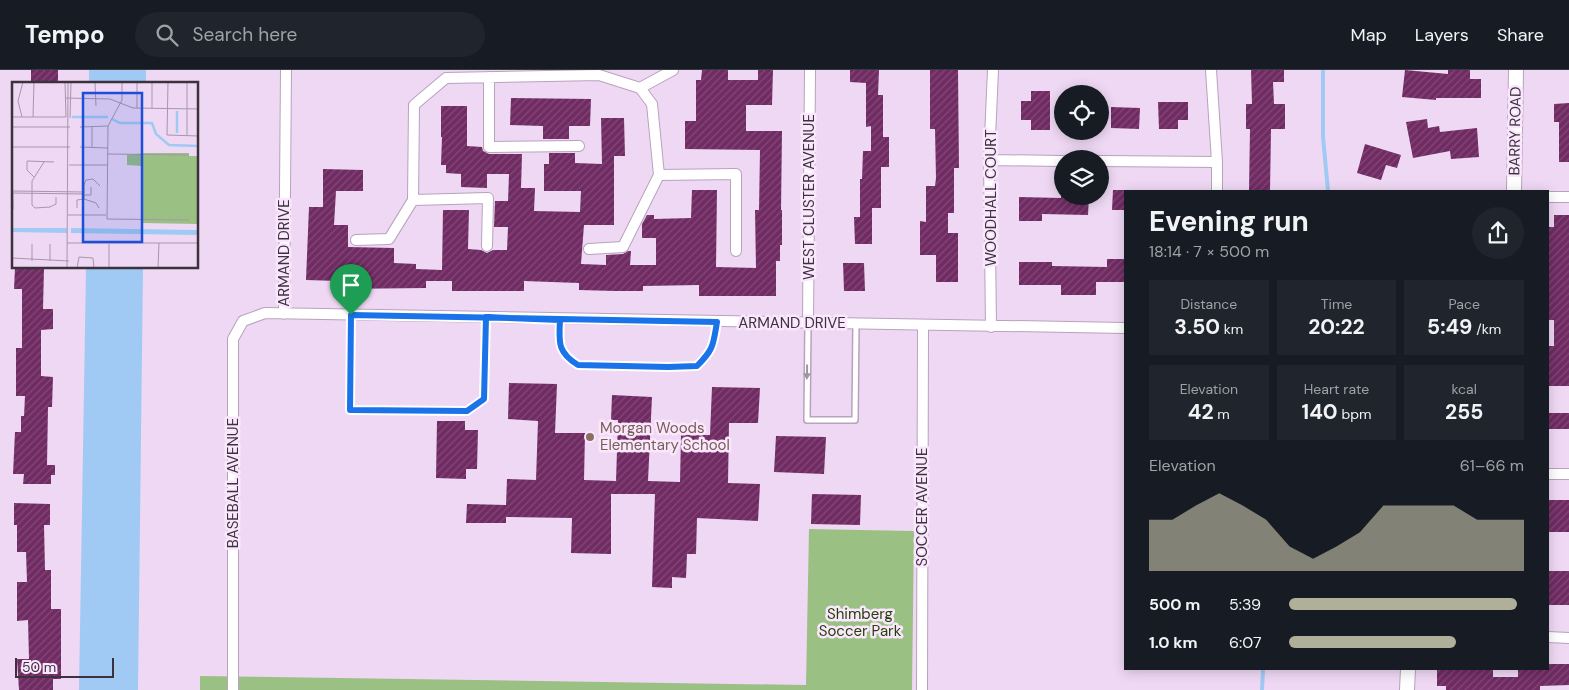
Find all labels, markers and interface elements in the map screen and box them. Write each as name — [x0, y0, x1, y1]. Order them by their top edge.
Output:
search box — [135, 12, 485, 57]
text: Tempo — [25, 19, 105, 50]
icon: search — [153, 21, 181, 49]
text: Search here — [193, 22, 297, 47]
text: Map — [1351, 23, 1387, 47]
text: Layers — [1415, 23, 1469, 47]
text: Share — [1497, 23, 1544, 47]
inset map — [12, 82, 199, 269]
map controls — [1054, 85, 1109, 205]
button: locate — [1054, 85, 1109, 140]
street label: BARRY ROAD — [1504, 86, 1526, 176]
street label: WEST CLUSTER AVENUE — [799, 114, 819, 280]
street label: WOODHALL COURT — [981, 129, 1001, 267]
button: layers — [1054, 150, 1109, 205]
street label: ARMAND DRIVE — [274, 199, 294, 307]
text: Evening run — [1149, 203, 1309, 240]
button: share — [1472, 207, 1524, 259]
text: 18:14 · 7 × 500 m — [1149, 241, 1269, 262]
pin — [330, 264, 372, 315]
icon: arrive — [337, 271, 365, 299]
text: Distance — [1180, 295, 1237, 313]
text: Time — [1321, 295, 1352, 313]
text: Pace — [1448, 295, 1480, 313]
street label: ARMAND DRIVE — [738, 313, 846, 333]
text: 3.50 — [1174, 313, 1220, 341]
text: 20:22 — [1308, 313, 1365, 341]
text: 5:49 — [1427, 313, 1472, 341]
text: km — [1220, 320, 1243, 338]
text: /km — [1472, 320, 1501, 338]
one-way arrow — [803, 364, 811, 380]
text: Elevation — [1180, 380, 1238, 398]
text: Heart rate — [1304, 380, 1369, 398]
text: kcal — [1452, 380, 1477, 398]
text: 42 — [1188, 398, 1214, 426]
text: 140 — [1302, 398, 1338, 426]
text: 255 — [1445, 398, 1483, 426]
text: m — [1214, 405, 1230, 423]
text: bpm — [1338, 405, 1371, 423]
street label: BASEBALL AVENUE — [223, 418, 243, 548]
place label: Morgan Woods Elementary School — [600, 418, 730, 455]
marker: Morgan Woods Elementary School — [584, 431, 596, 443]
street label: SOCCER AVENUE — [912, 448, 932, 566]
text: Elevation — [1149, 455, 1216, 476]
text: 61–66 m — [1460, 455, 1524, 476]
text: 500 m — [1149, 594, 1200, 615]
text: 5:39 — [1229, 594, 1261, 615]
park label: Shimberg Soccer Park — [819, 604, 902, 641]
text: 1.0 km — [1149, 632, 1198, 653]
text: 6:07 — [1229, 632, 1262, 653]
scale bar — [15, 655, 114, 678]
text: 50 m — [22, 658, 56, 676]

